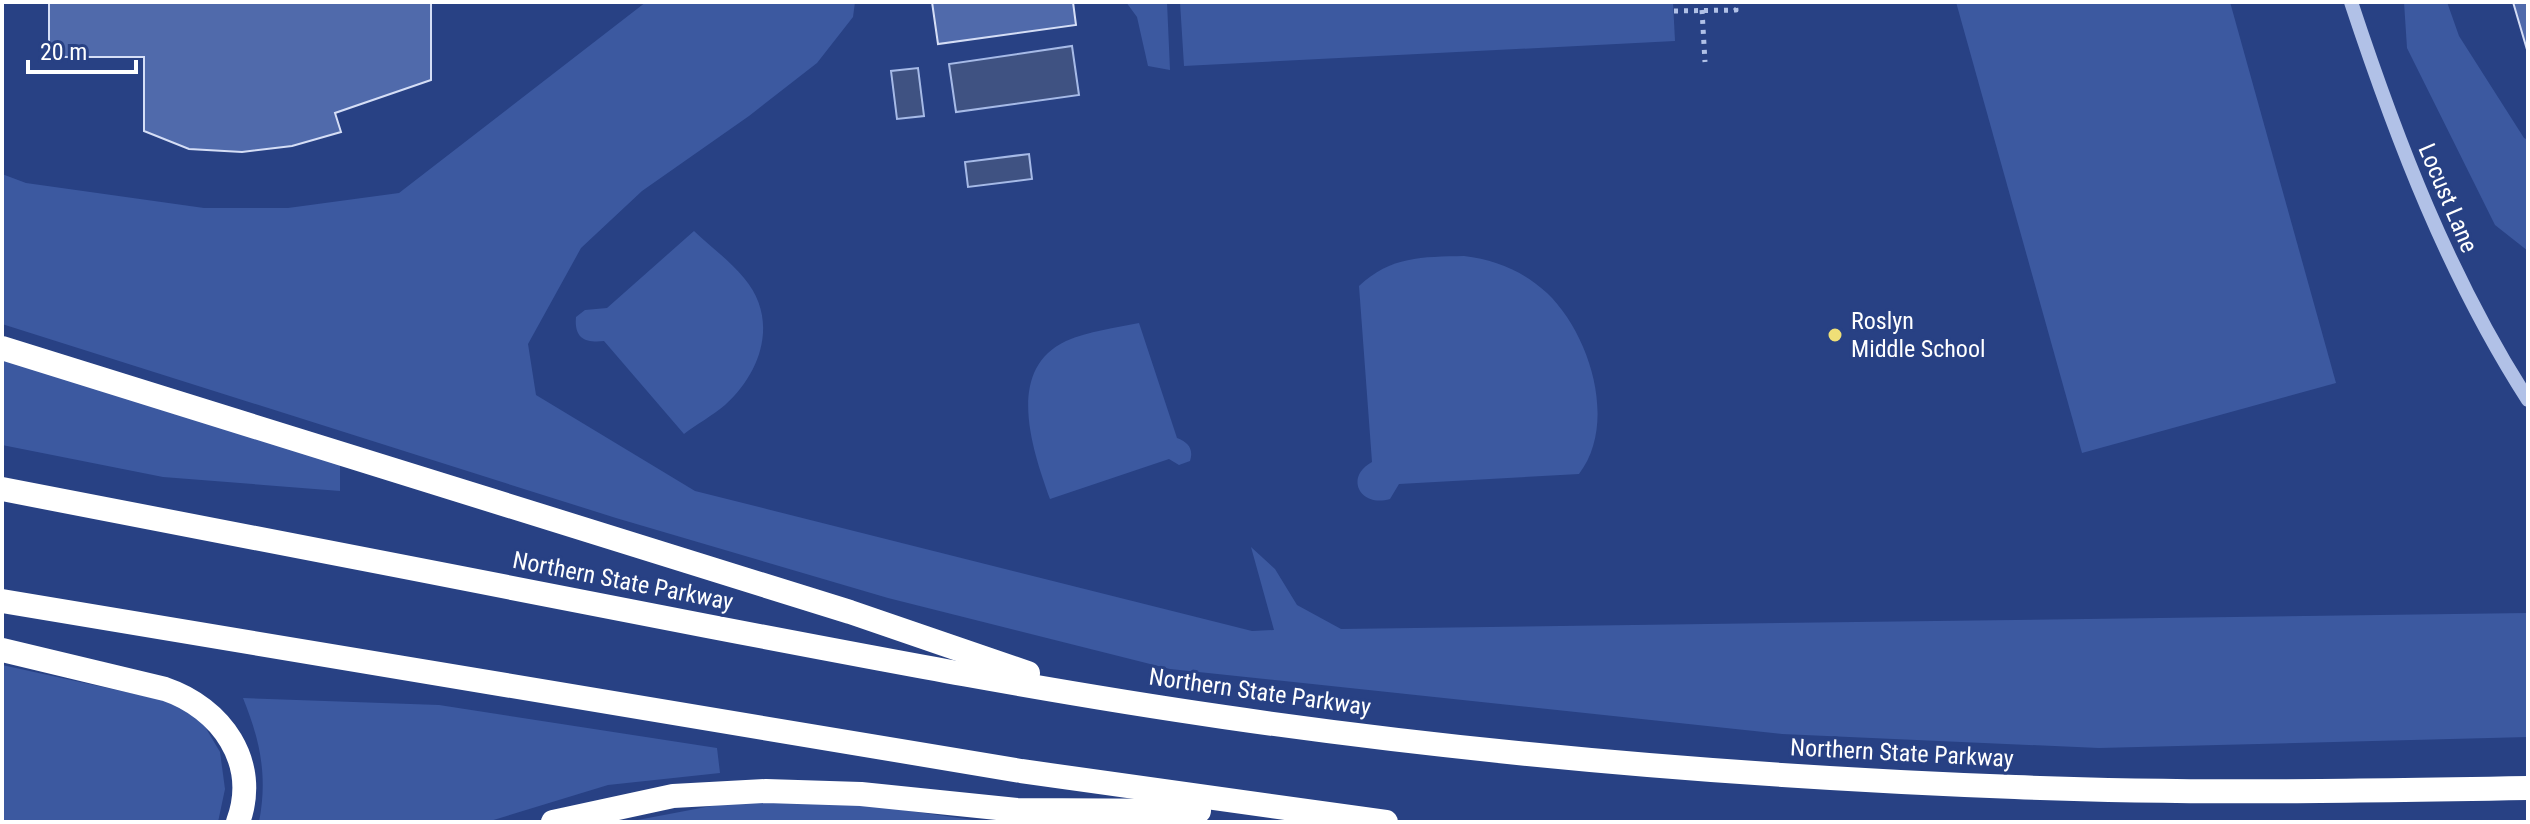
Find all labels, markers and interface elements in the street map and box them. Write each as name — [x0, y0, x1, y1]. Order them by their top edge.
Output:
scale bar — [28, 24, 136, 74]
text: 20 m — [40, 38, 87, 66]
street label: Locust Lane — [2413, 139, 2483, 257]
place label: Roslyn Middle School — [1851, 307, 1985, 363]
marker: Roslyn Middle School — [1826, 326, 1844, 344]
street label: Northern State Parkway — [510, 546, 736, 616]
street label: Northern State Parkway — [1147, 663, 1373, 721]
street label: Northern State Parkway — [1790, 733, 2014, 773]

